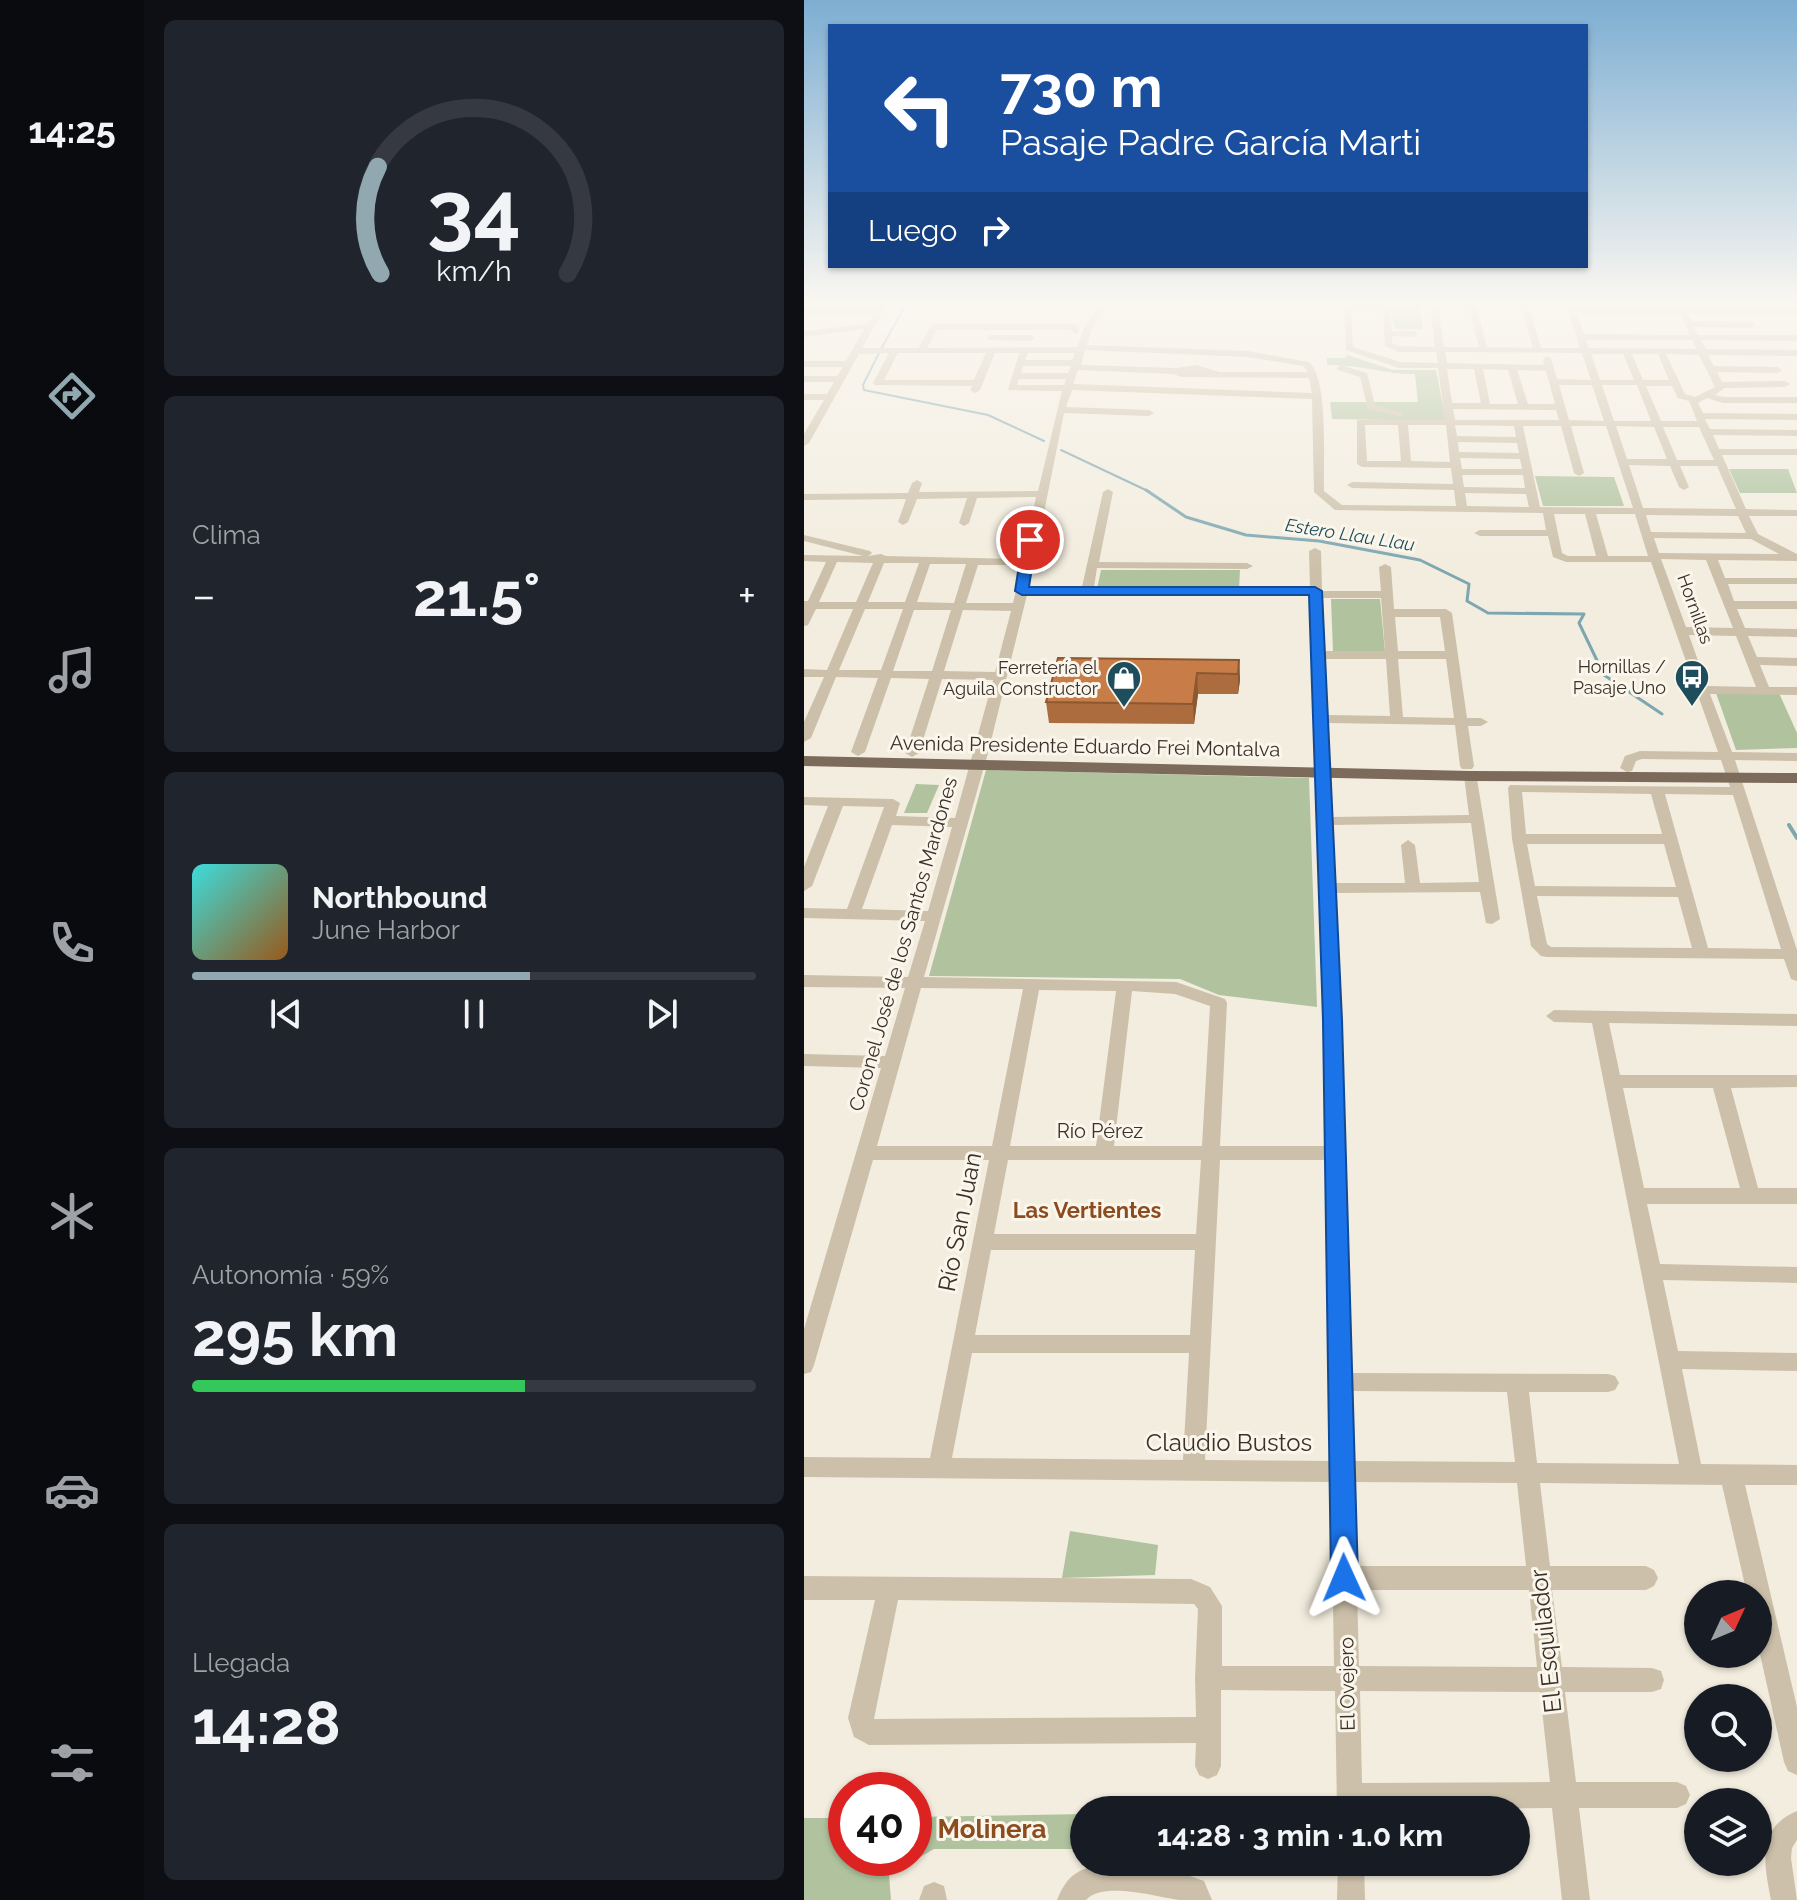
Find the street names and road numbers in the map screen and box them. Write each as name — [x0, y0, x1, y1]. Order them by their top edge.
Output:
street label: Hornillas — [1673, 571, 1718, 647]
street label: Avenida Presidente Eduardo Frei Montalva — [890, 731, 1280, 761]
street label: Coronel José de los Santos Mardones — [844, 774, 962, 1114]
street label: Río Pérez — [1057, 1119, 1143, 1143]
street label: Río San Juan — [932, 1150, 987, 1294]
street label: Claudio Bustos — [1146, 1428, 1312, 1457]
street label: El Esquilador — [1523, 1567, 1567, 1714]
street label: El Ovejero — [1334, 1637, 1360, 1731]

